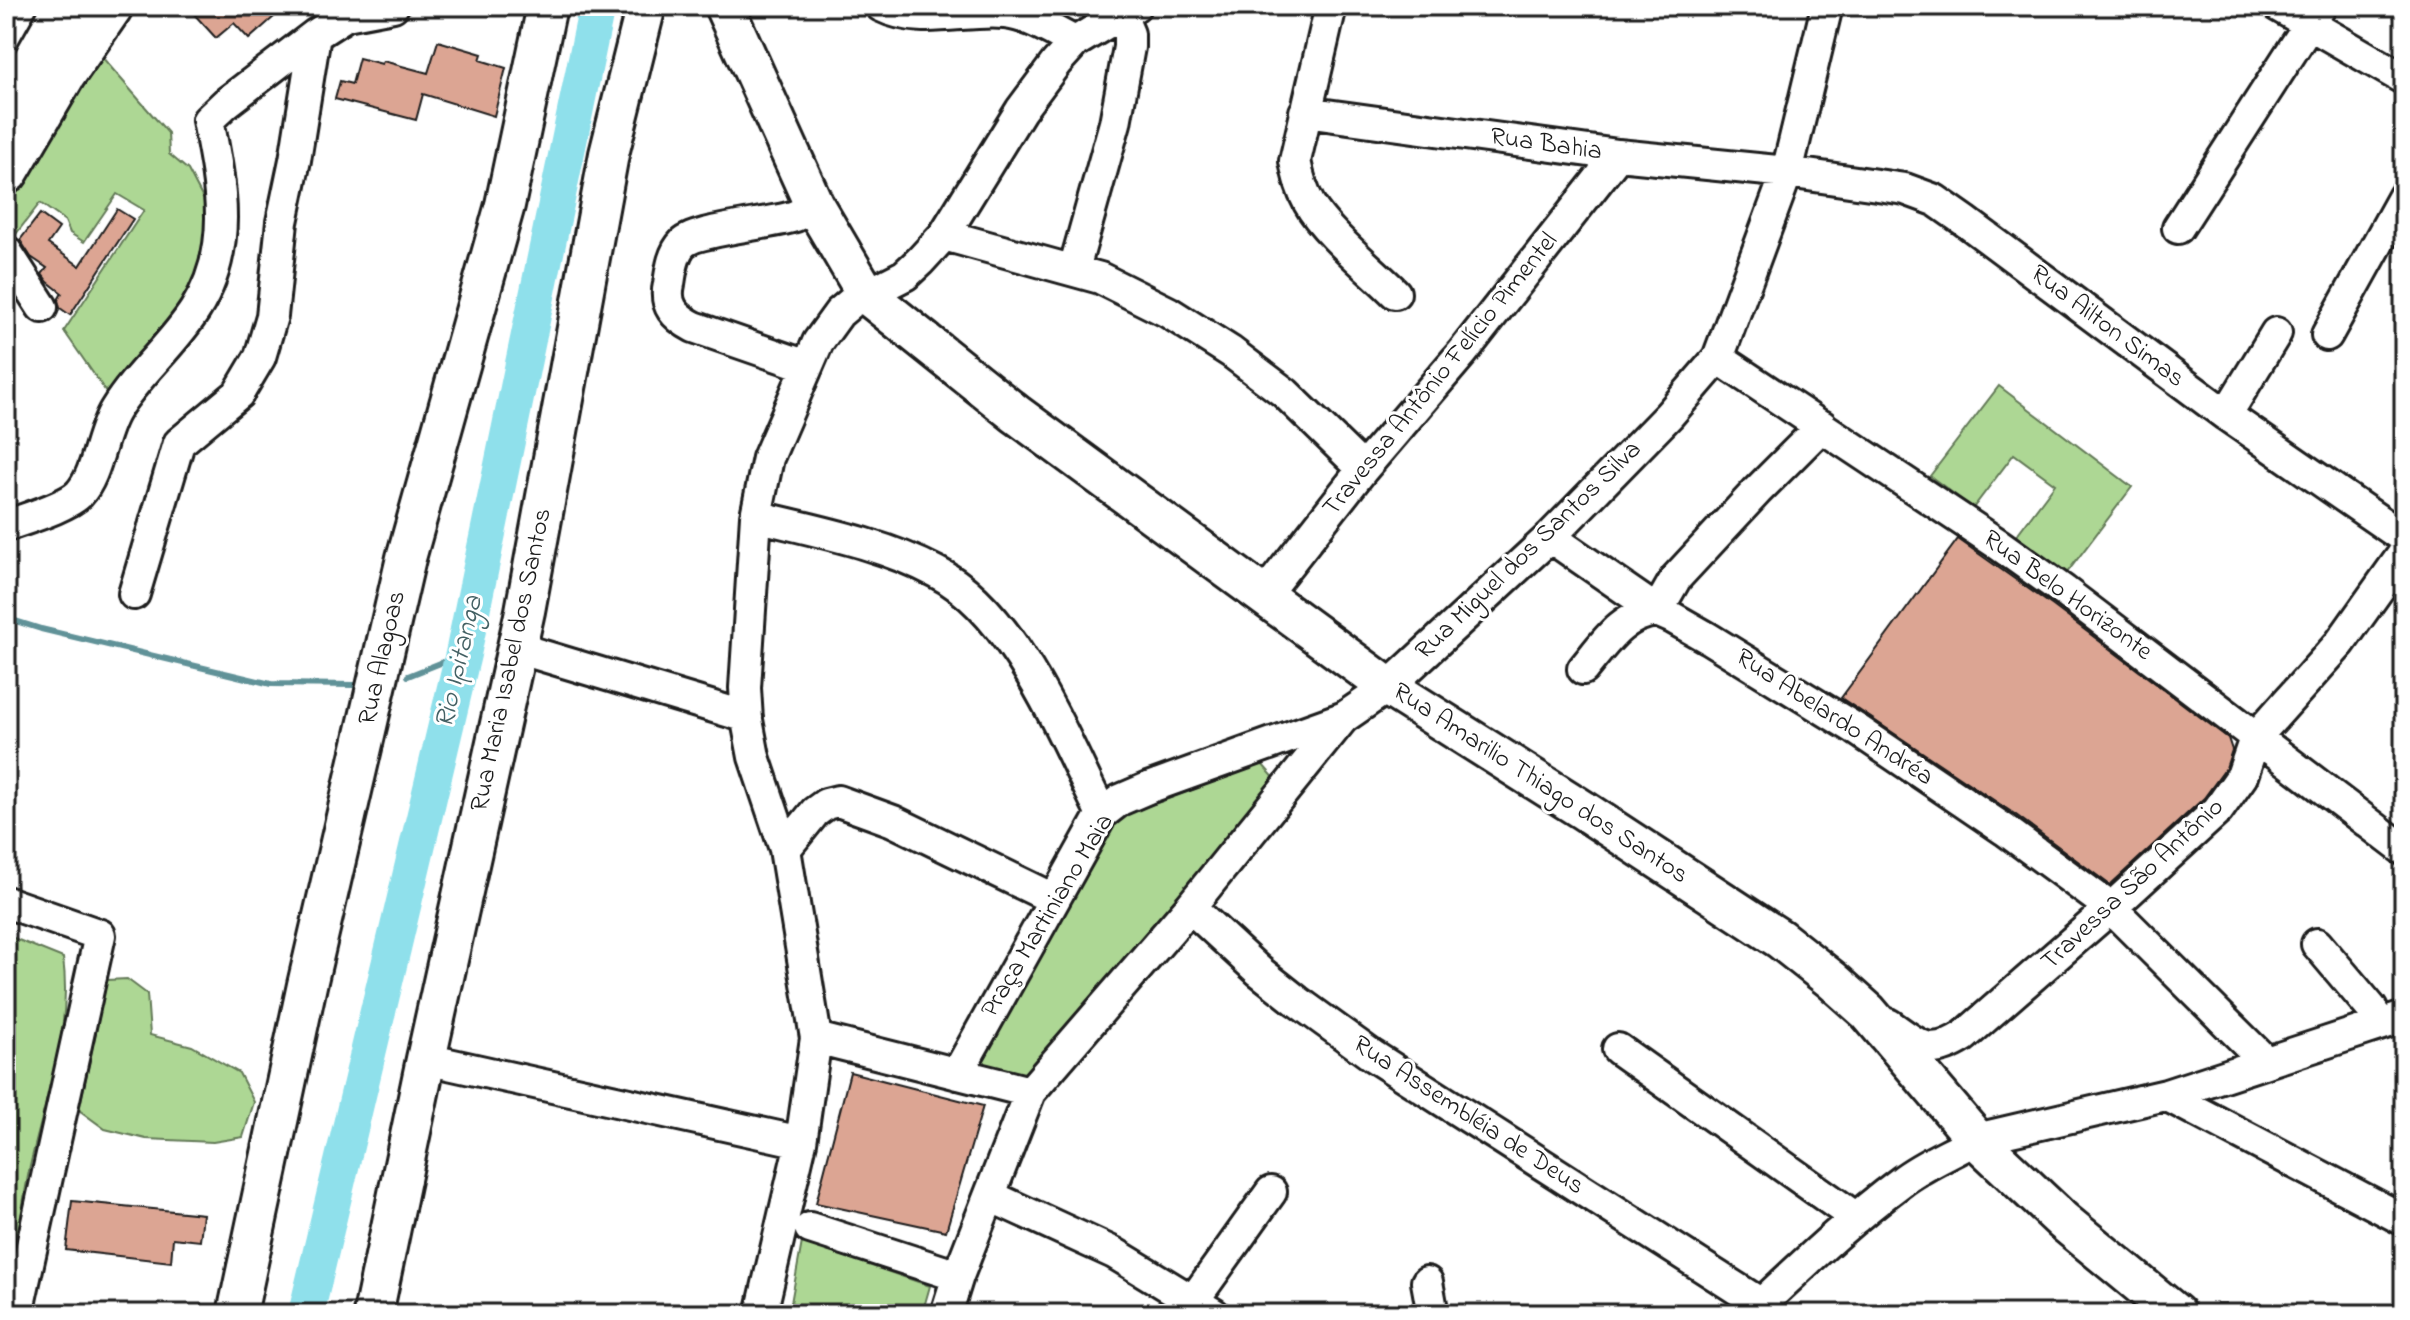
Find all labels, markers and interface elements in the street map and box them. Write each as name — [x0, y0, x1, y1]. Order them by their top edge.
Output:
street label: Rua Bahia — [1488, 118, 1604, 172]
street label: Travessa Antônio Felício Pimentel — [1314, 225, 1568, 525]
street label: Rua Ailton Simas — [2022, 256, 2192, 398]
street label: Rua Miguel dos Santos Silva — [1407, 432, 1651, 670]
street label: Rua Maria Isabel dos Santos — [461, 505, 563, 815]
street label: Rua Belo Horizonte — [1974, 521, 2160, 671]
street label: Rua Alagoas — [349, 587, 417, 729]
water label: Rio Ipitanga — [425, 591, 495, 732]
street label: Rua Abelardo Andréa — [1727, 640, 1941, 796]
street label: Rua Amarilio Thiago dos Santos — [1384, 674, 1696, 894]
street label: Travessa São Antônio — [2033, 790, 2233, 980]
street label: Praça Martiniano Maia — [972, 807, 1124, 1025]
street label: Rua Assembléia de Deus — [1345, 1027, 1591, 1205]

